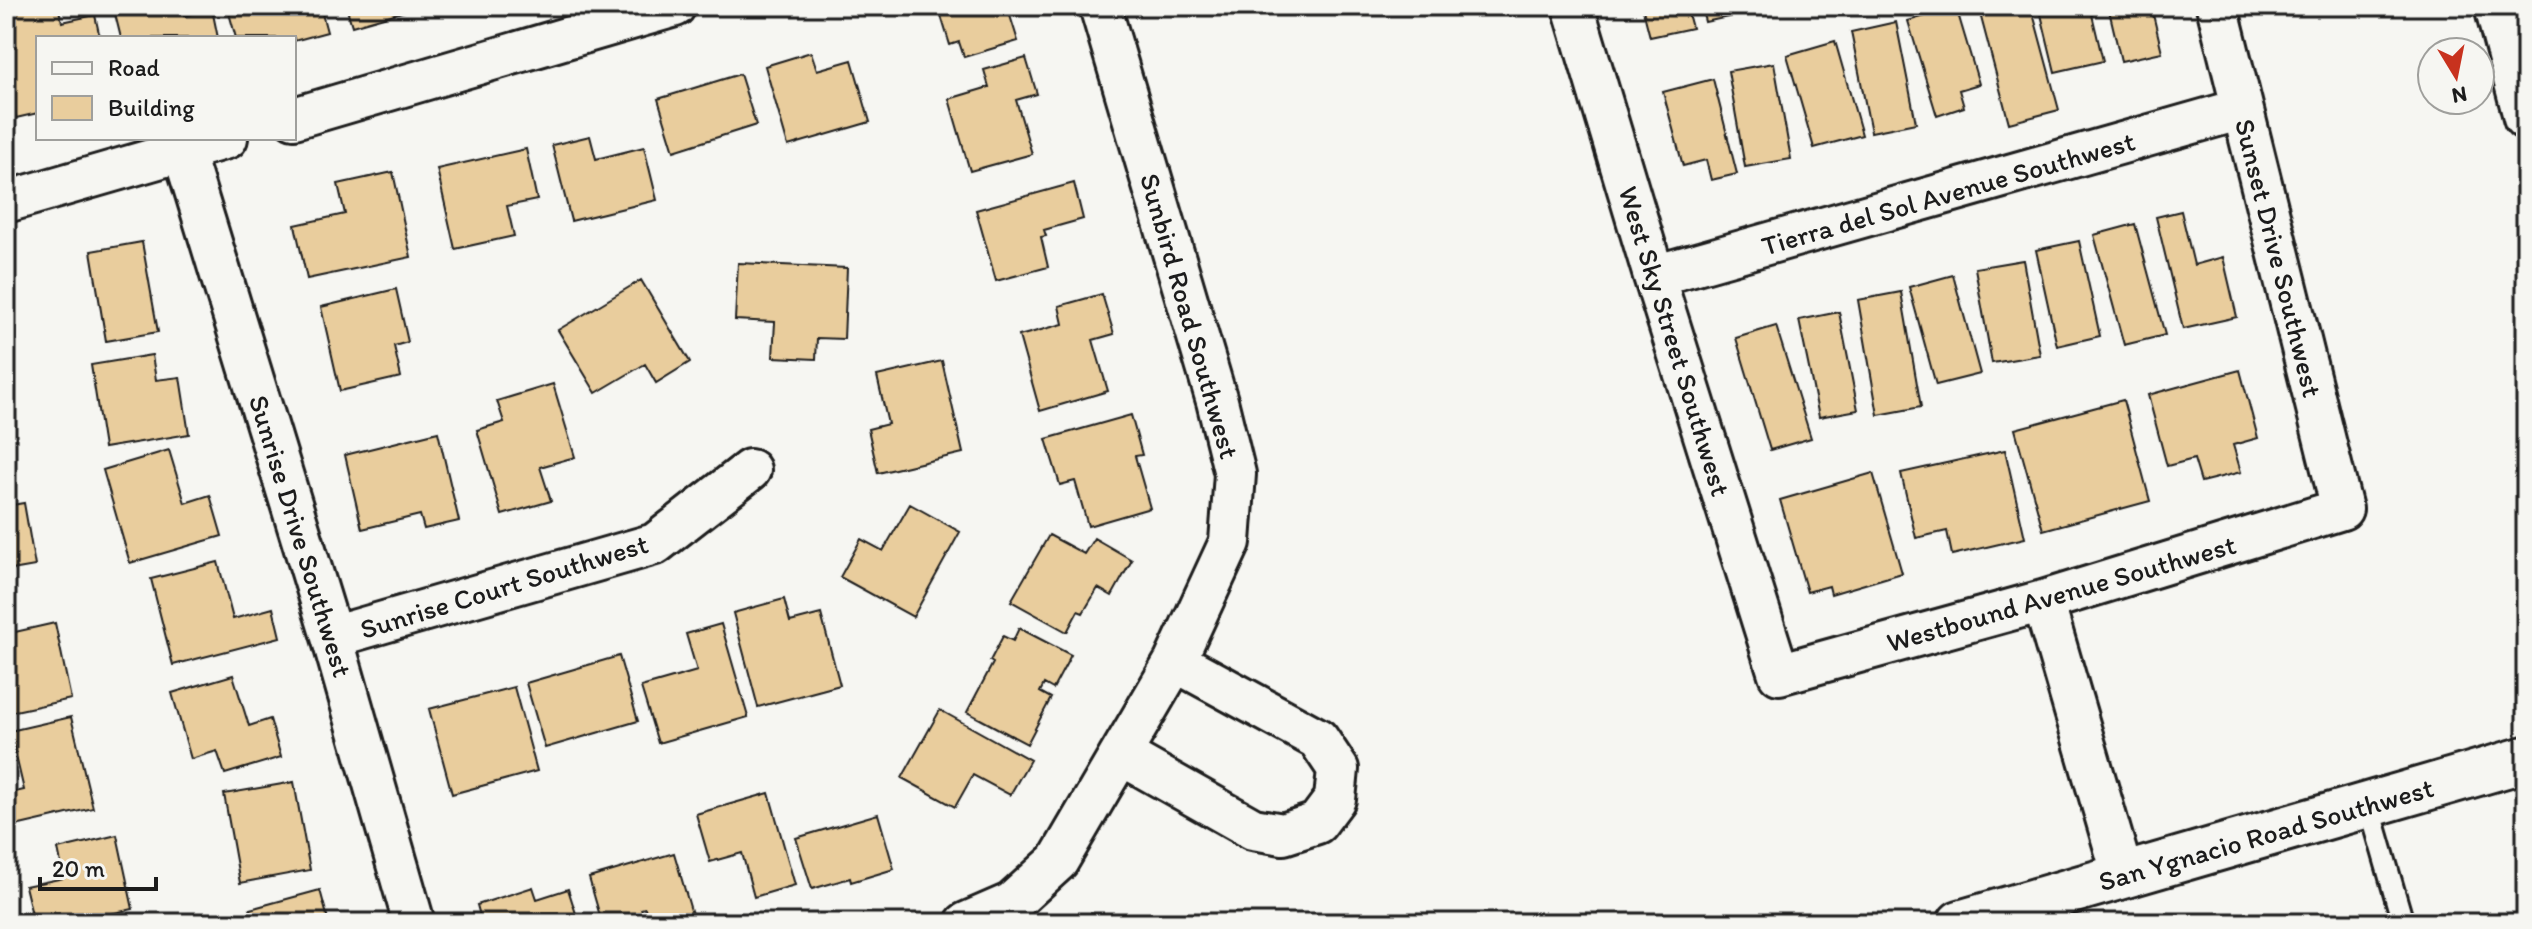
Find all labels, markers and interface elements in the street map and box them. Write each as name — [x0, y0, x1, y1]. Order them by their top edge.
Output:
legend — [36, 36, 296, 140]
north arrow — [2416, 36, 2496, 116]
text: Road — [108, 53, 160, 82]
text: N — [2450, 81, 2469, 110]
text: Building — [108, 93, 195, 122]
street label: Sunset Drive Southwest — [2228, 115, 2330, 401]
street label: Tierra del Sol Avenue Southwest — [1758, 123, 2138, 263]
street label: Sunbird Road Southwest — [1133, 169, 1247, 463]
street label: West Sky Street Southwest — [1612, 182, 1738, 500]
street label: Sunrise Drive Southwest — [242, 391, 360, 681]
street label: Sunrise Court Southwest — [356, 526, 652, 646]
street label: Westbound Avenue Southwest — [1882, 527, 2240, 659]
street label: San Ygnacio Road Southwest — [2095, 770, 2437, 898]
scale bar — [40, 841, 156, 891]
text: 20 m — [52, 854, 105, 883]

